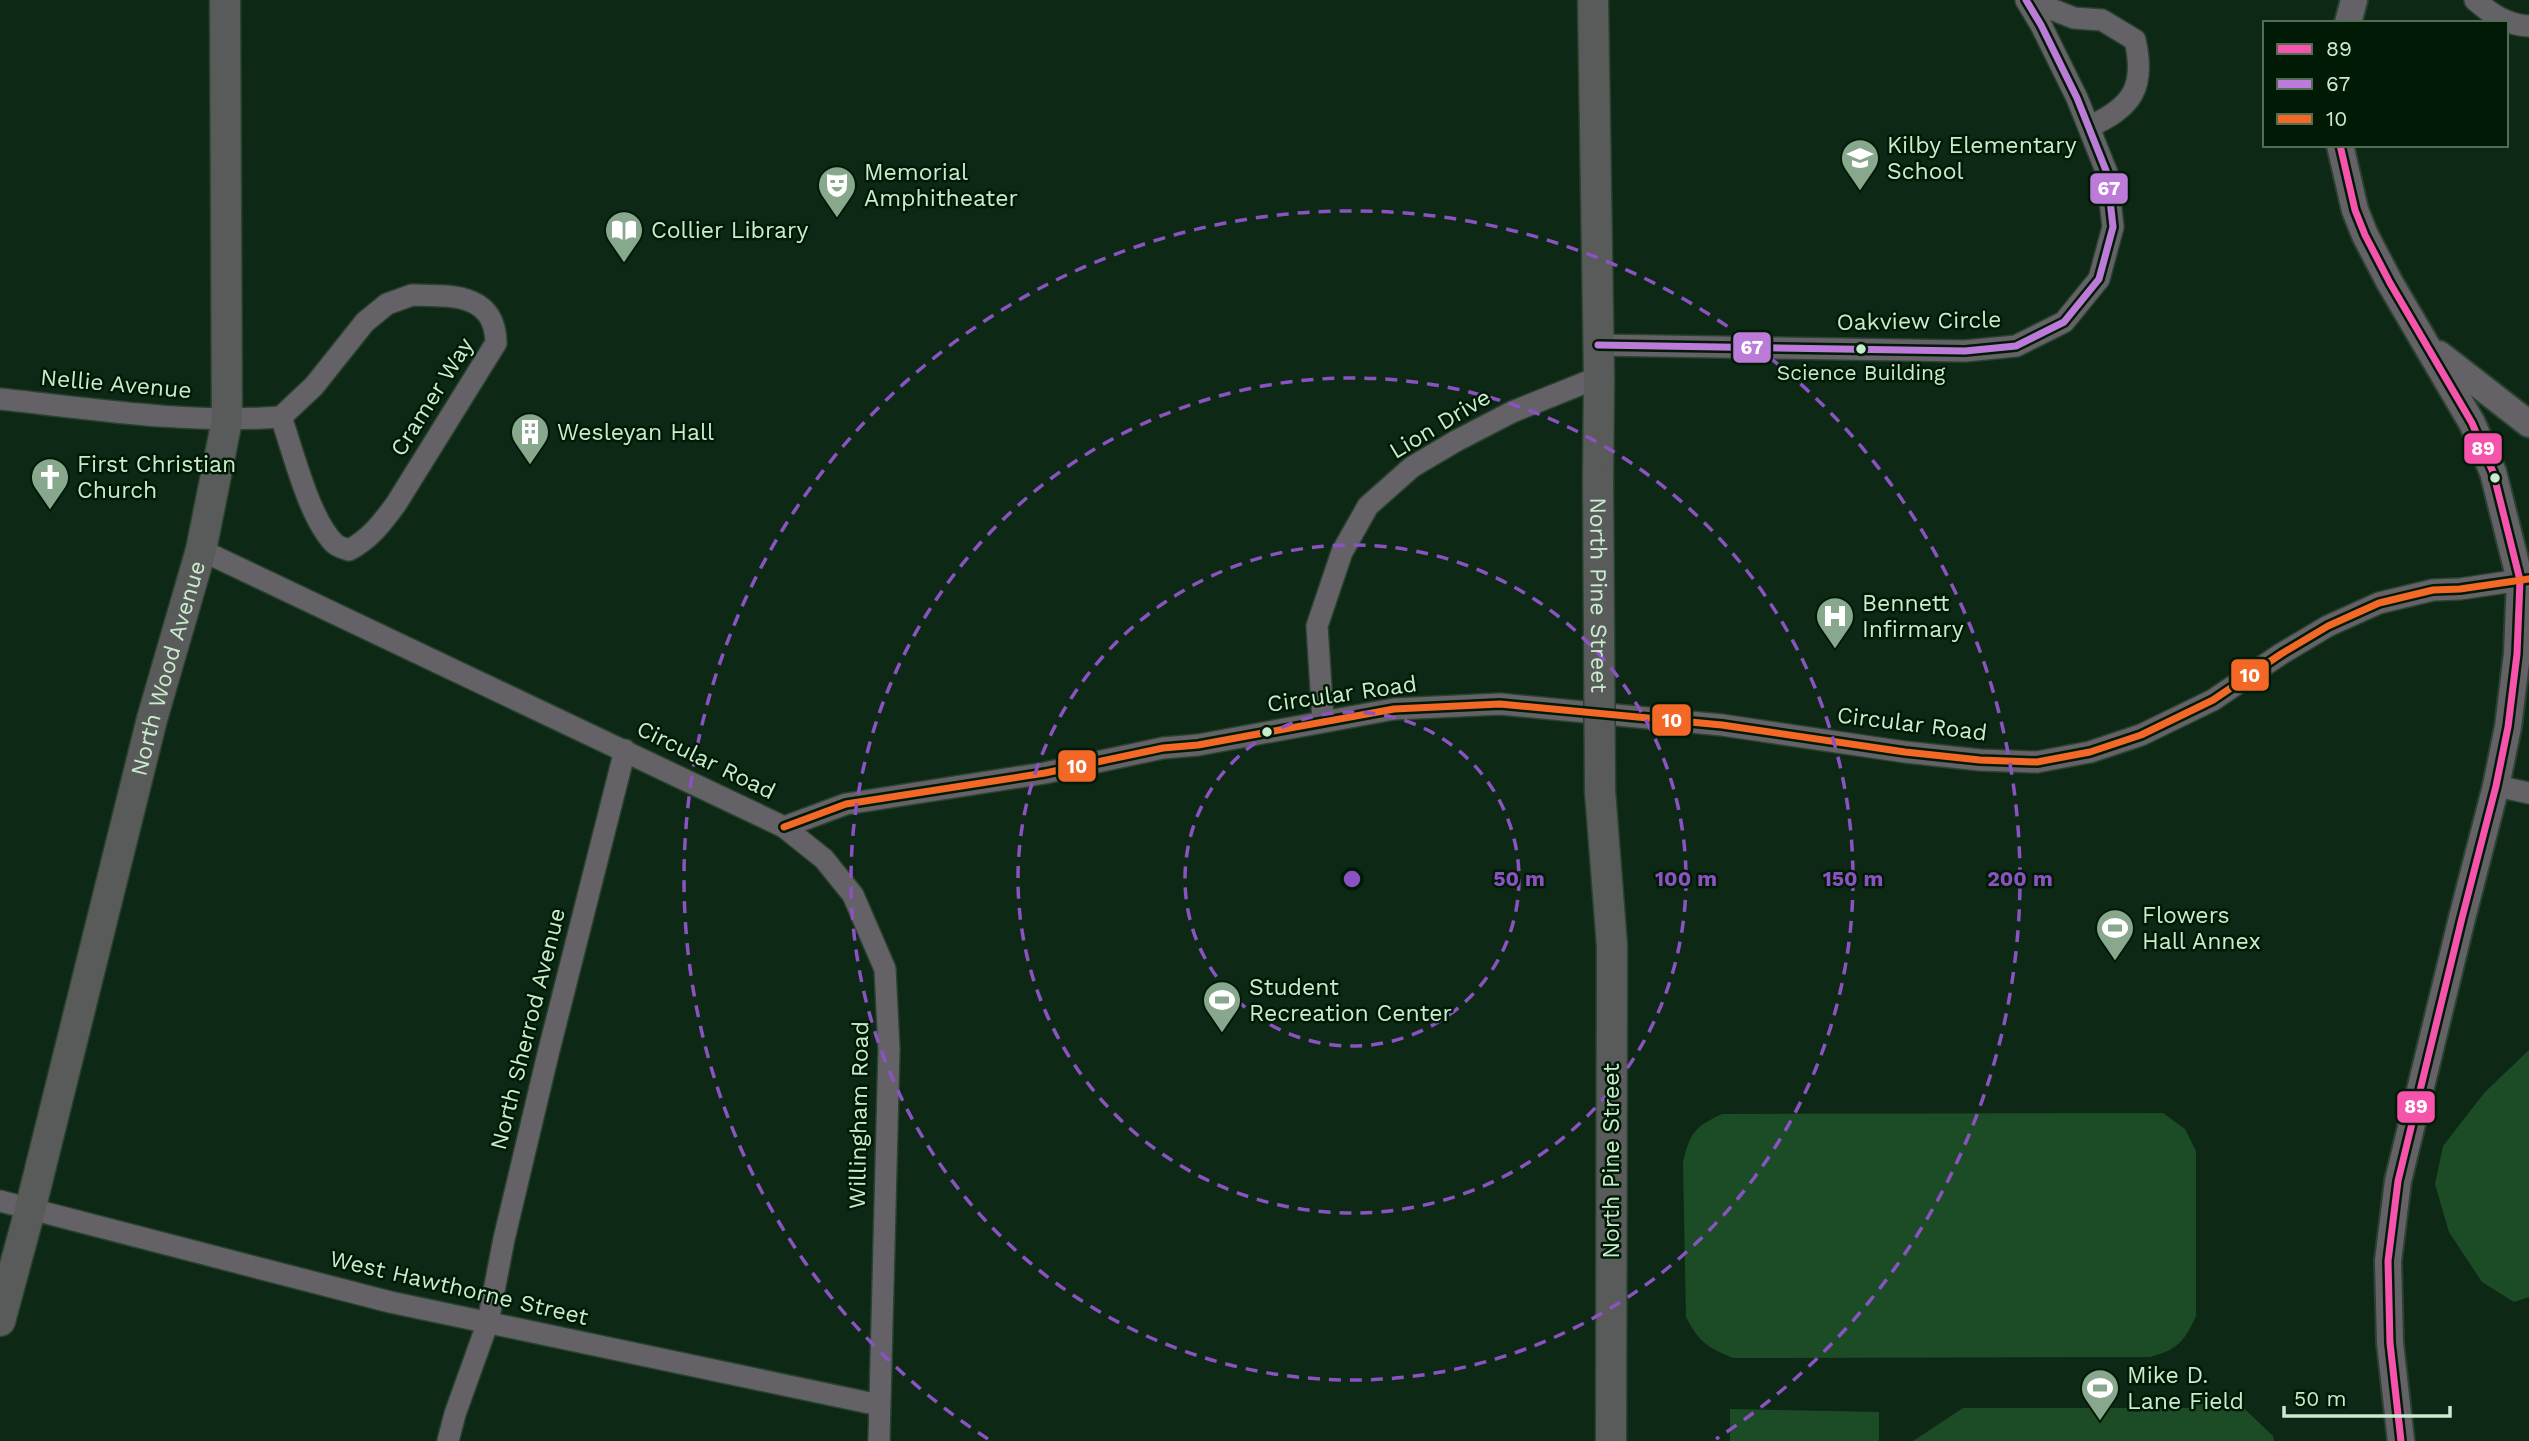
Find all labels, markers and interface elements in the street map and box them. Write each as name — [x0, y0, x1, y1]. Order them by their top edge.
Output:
legend — [2263, 21, 2508, 147]
text: 89 — [2326, 36, 2352, 61]
text: 67 — [2326, 71, 2351, 96]
text: 10 — [2326, 106, 2347, 131]
place label: Kilby Elementary School — [1887, 132, 2077, 185]
school or university icon: Kilby Elementary School — [1839, 137, 1881, 192]
place label: Memorial Amphitheater — [864, 159, 1018, 212]
theatre icon: Memorial Amphitheater — [816, 164, 858, 219]
line badge: 67 — [2089, 172, 2129, 205]
text: 67 — [2098, 177, 2120, 200]
library icon: Collier Library — [603, 209, 645, 264]
place label: Collier Library — [651, 217, 808, 244]
street label: Oakview Circle — [1836, 306, 2002, 336]
line badge: 67 — [1732, 331, 1772, 364]
street label: Cramer Way — [385, 333, 479, 461]
text: 67 — [1741, 336, 1763, 359]
marker: Science Building — [1854, 342, 1868, 356]
place label: Science Building — [1777, 360, 1946, 385]
street label: Nellie Avenue — [39, 364, 193, 404]
street label: Lion Drive — [1385, 383, 1495, 465]
building icon: Wesleyan Hall — [509, 411, 551, 466]
place label: Wesleyan Hall — [557, 419, 714, 446]
line badge: 89 — [2463, 432, 2503, 465]
text: 89 — [2471, 437, 2495, 460]
place label: First Christian Church — [77, 451, 236, 504]
church icon: First Christian Church — [29, 456, 71, 511]
unlabelled marker — [2488, 471, 2502, 485]
street label: North Pine Street — [1585, 497, 1613, 693]
street label: North Wood Avenue — [125, 558, 211, 779]
place label: Bennett Infirmary — [1862, 590, 1964, 643]
hospital icon: Bennett Infirmary — [1814, 595, 1856, 650]
line badge: 10 — [2230, 658, 2270, 692]
text: 10 — [2240, 664, 2260, 687]
street label: Circular Road — [1265, 670, 1419, 718]
street label: Circular Road — [1835, 701, 1989, 747]
line badge: 10 — [1651, 703, 1692, 737]
text: 10 — [1662, 709, 1682, 732]
street label: Circular Road — [632, 715, 780, 805]
unlabelled marker — [1260, 725, 1274, 739]
line badge: 10 — [1057, 749, 1097, 783]
text: 10 — [1067, 755, 1087, 778]
text: 50 m — [1493, 866, 1545, 891]
text: 100 m — [1655, 866, 1717, 891]
text: 150 m — [1823, 866, 1883, 891]
text: 200 m — [1987, 866, 2053, 891]
centre of rings — [1340, 867, 1364, 891]
place label: Flowers Hall Annex — [2142, 902, 2261, 955]
street label: North Sherrod Avenue — [485, 905, 571, 1153]
sports icon: Flowers Hall Annex — [2094, 907, 2136, 962]
place label: Student Recreation Center — [1249, 974, 1452, 1027]
sports icon: Student Recreation Center — [1201, 979, 1243, 1034]
street label: Willingham Road — [844, 1021, 874, 1209]
street label: North Pine Street — [1598, 1063, 1625, 1259]
line badge: 89 — [2396, 1090, 2436, 1124]
text: 89 — [2404, 1095, 2428, 1118]
street label: West Hawthorne Street — [327, 1245, 591, 1331]
place label: Mike D. Lane Field — [2127, 1362, 2244, 1415]
sports icon: Mike D. Lane Field — [2079, 1367, 2121, 1422]
scale bar — [2284, 1374, 2450, 1418]
text: 50 m — [2294, 1386, 2346, 1411]

